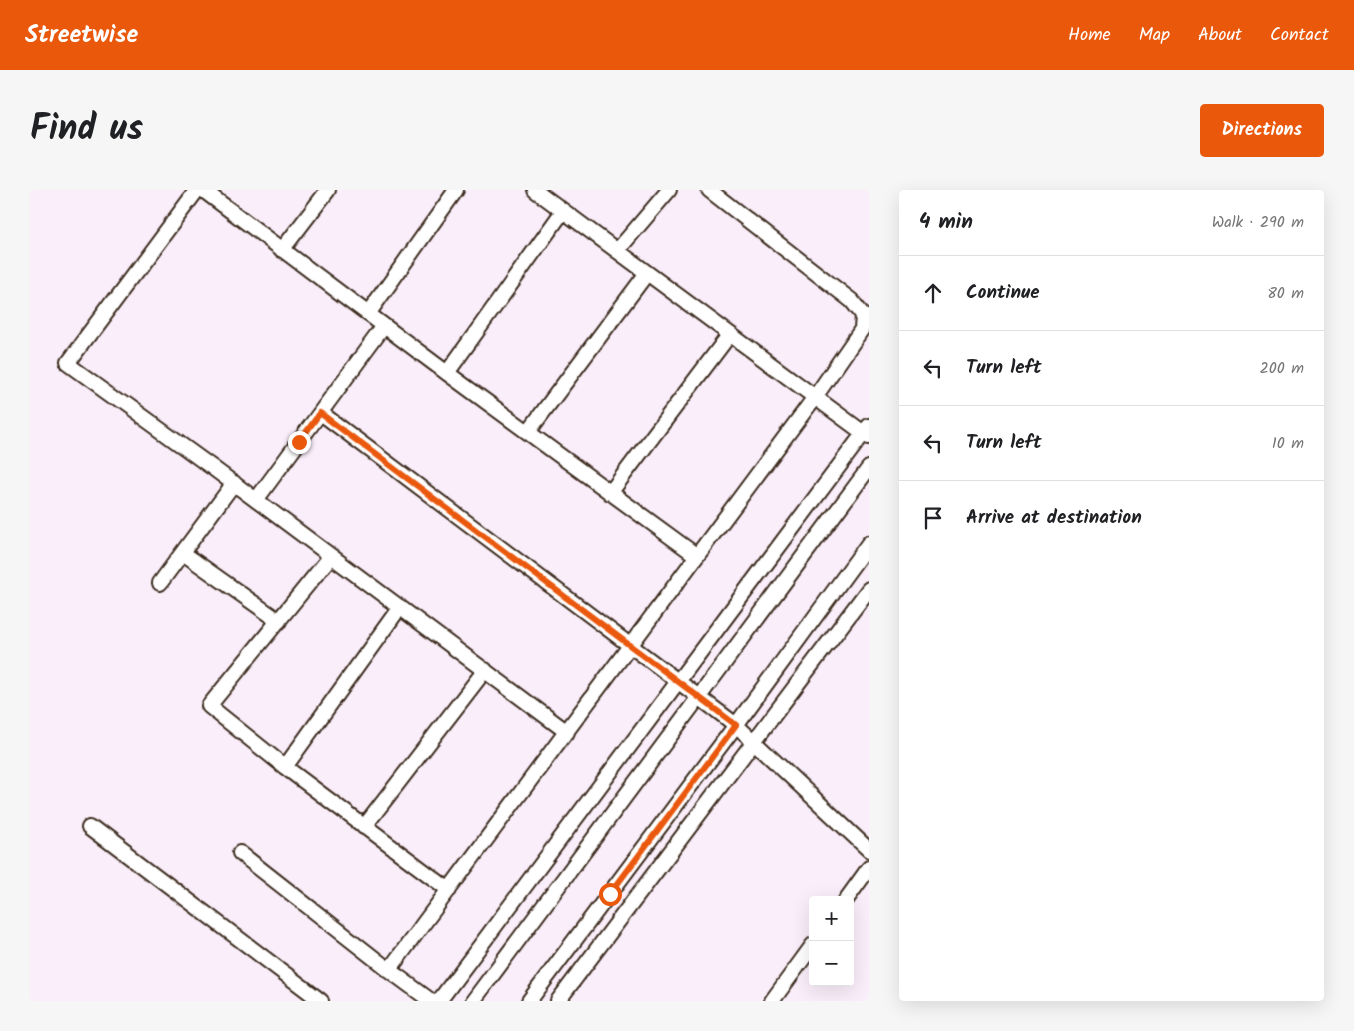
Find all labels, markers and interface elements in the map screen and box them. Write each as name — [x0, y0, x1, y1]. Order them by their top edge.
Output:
text: Streetwise — [25, 16, 138, 55]
text: Home — [1068, 21, 1111, 50]
text: Map — [1139, 21, 1170, 50]
text: About — [1198, 21, 1242, 50]
text: Contact — [1270, 21, 1329, 50]
text: Find us — [30, 102, 143, 158]
button: Directions — [1200, 104, 1324, 157]
text: 4 min — [919, 206, 973, 239]
text: Walk · 290 m — [1212, 210, 1304, 235]
text: Continue — [966, 278, 1039, 308]
icon: ahead — [919, 279, 947, 307]
text: 80 m — [1267, 281, 1304, 306]
text: Turn left — [966, 353, 1041, 383]
icon: left — [919, 354, 947, 382]
text: 200 m — [1260, 356, 1304, 381]
text: Turn left — [966, 428, 1041, 458]
icon: left — [919, 429, 947, 457]
route end — [288, 431, 311, 454]
text: 10 m — [1272, 431, 1304, 456]
text: Arrive at destination — [966, 503, 1142, 533]
icon: arrive — [919, 504, 947, 532]
route start — [599, 883, 622, 906]
map controls — [809, 896, 854, 986]
button: + — [809, 896, 854, 941]
button: − — [809, 941, 854, 986]

